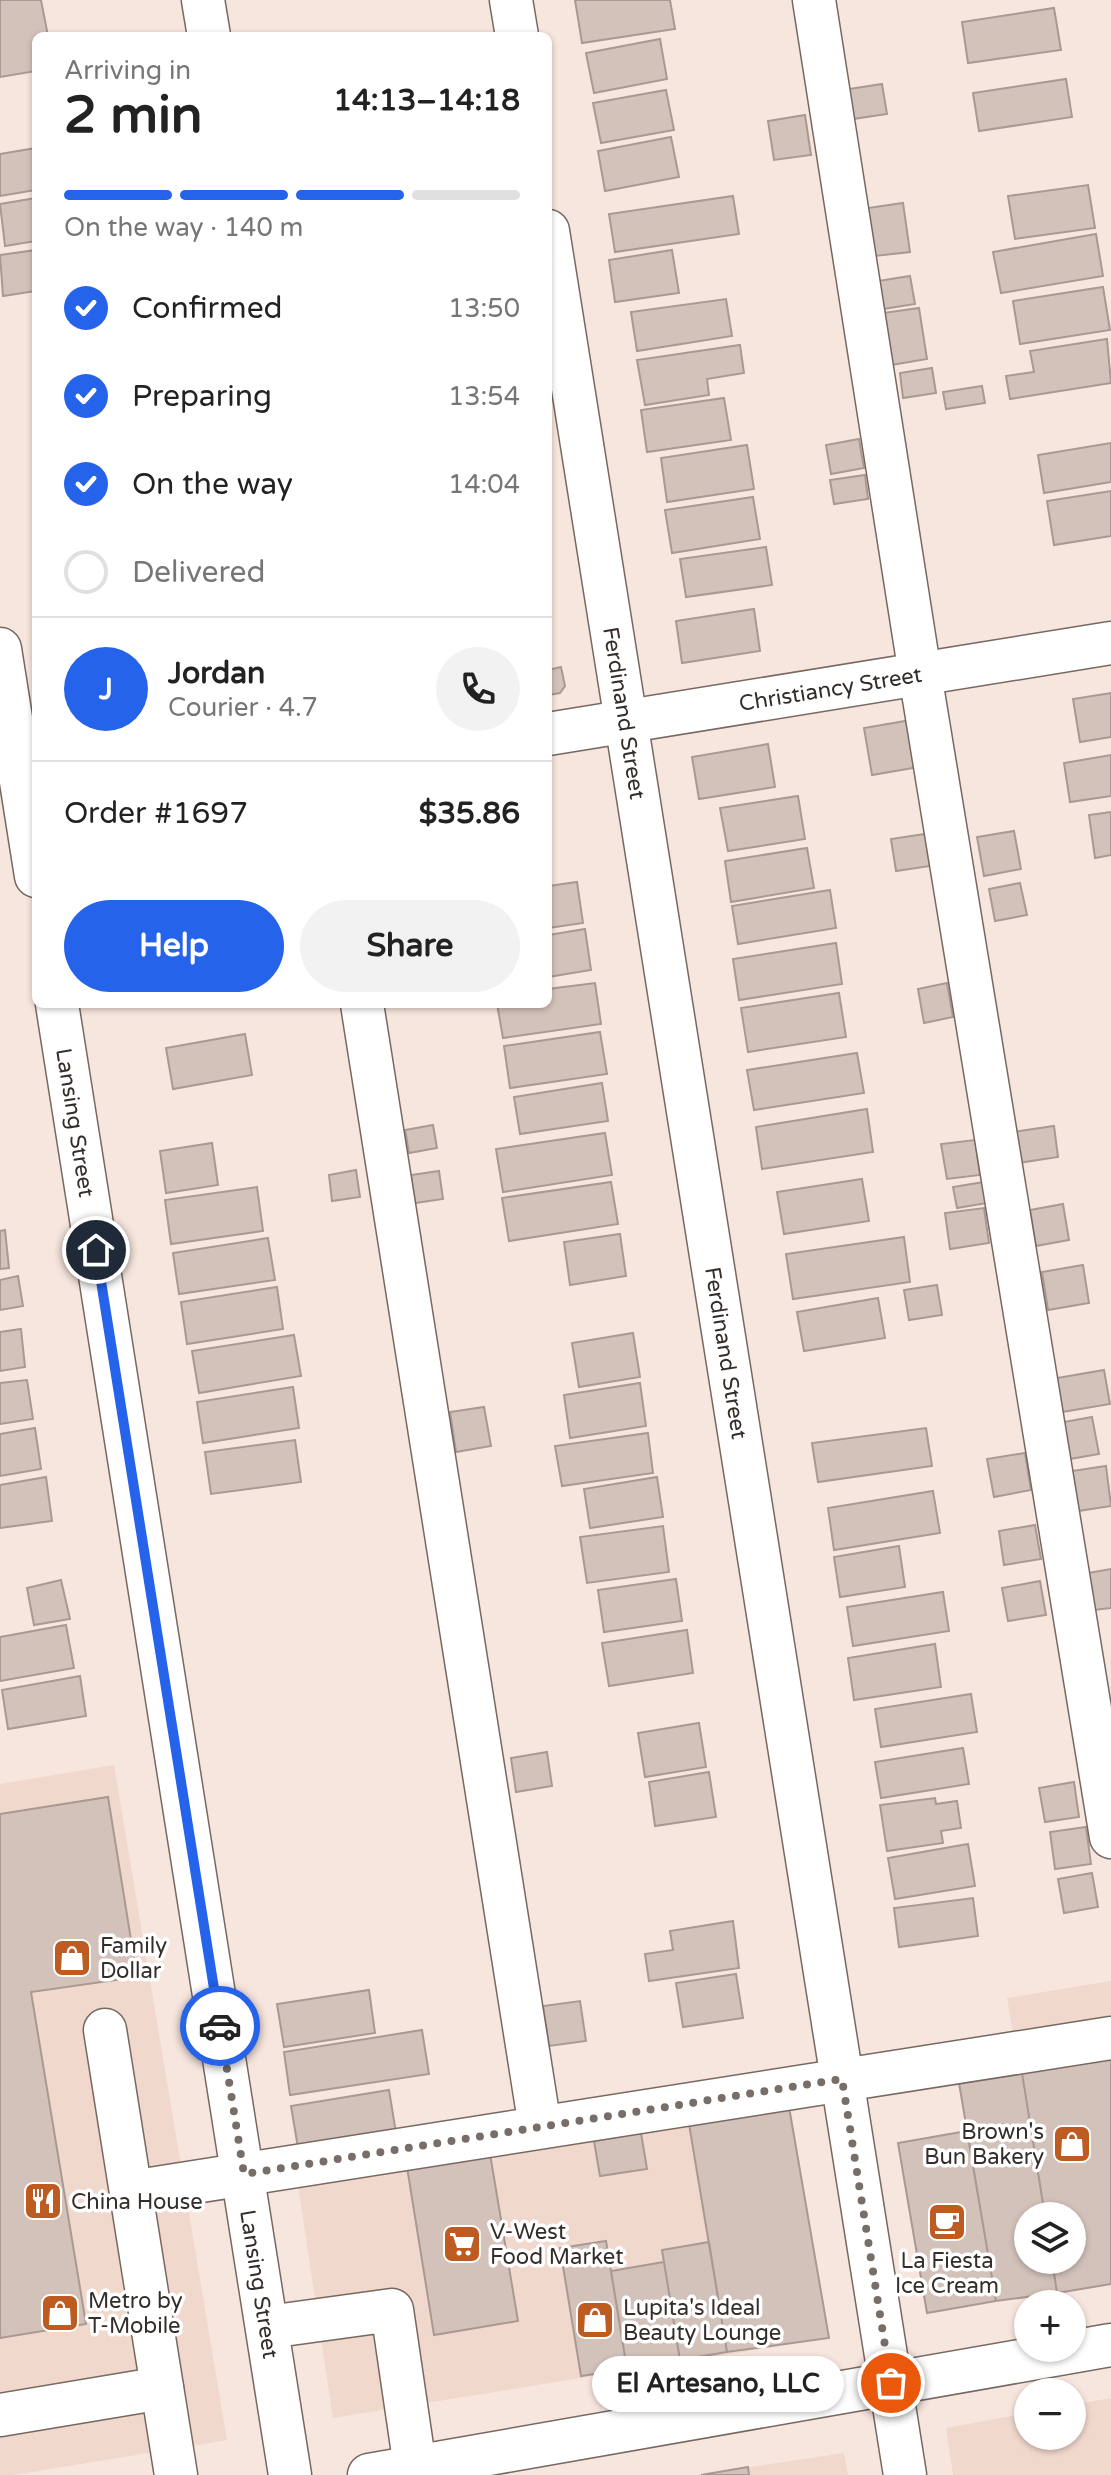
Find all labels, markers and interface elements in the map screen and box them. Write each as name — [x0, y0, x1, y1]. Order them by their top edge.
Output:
text: Arriving in — [64, 55, 191, 86]
text: 14:13–14:18 — [333, 82, 520, 119]
text: 2 min — [64, 84, 203, 147]
text: On the way · 140 m — [64, 212, 303, 243]
icon: check — [64, 286, 108, 330]
text: Confirmed — [132, 290, 283, 327]
text: 13:50 — [448, 293, 520, 324]
icon: check — [64, 374, 108, 418]
text: Preparing — [132, 378, 272, 415]
text: 13:54 — [448, 381, 520, 412]
icon: check — [64, 462, 108, 506]
text: On the way — [132, 466, 293, 503]
text: 14:04 — [448, 469, 520, 500]
text: Delivered — [132, 554, 266, 591]
street label: Ferdinand Street — [597, 625, 650, 801]
button: phone — [436, 647, 520, 731]
text: Jordan — [168, 655, 265, 692]
street label: Christiancy Street — [737, 662, 924, 717]
text: J — [99, 671, 113, 708]
text: Courier · 4.7 — [168, 692, 318, 723]
text: Order #1697 — [64, 795, 248, 832]
text: $35.86 — [419, 795, 520, 832]
button: Help — [64, 900, 284, 992]
button: Share — [300, 900, 520, 992]
street label: Lansing Street — [50, 1046, 99, 1199]
pin — [62, 1216, 130, 1284]
icon: home — [74, 1228, 118, 1272]
street label: Ferdinand Street — [699, 1265, 752, 1441]
place label: Family Dollar — [100, 1933, 167, 1984]
shop icon: Family Dollar — [51, 1937, 93, 1979]
courier — [180, 1986, 260, 2066]
icon: car — [198, 2004, 242, 2048]
place label: Brown's Bun Bakery — [924, 2119, 1044, 2170]
shop icon: Brown's Bun Bakery — [1051, 2123, 1093, 2165]
restaurant icon: China House — [22, 2180, 64, 2222]
place label: China House — [71, 2189, 203, 2215]
cafe icon: La Fiesta Ice Cream — [926, 2201, 968, 2243]
map controls — [1014, 2202, 1086, 2450]
button: layers — [1014, 2202, 1086, 2274]
street label: Lansing Street — [234, 2208, 283, 2361]
place label: V-West Food Market — [490, 2219, 624, 2270]
supermarket icon: V-West Food Market — [441, 2223, 483, 2265]
place label: La Fiesta Ice Cream — [895, 2248, 999, 2299]
place label: Metro by T-Mobile — [88, 2288, 183, 2339]
button: + — [1014, 2290, 1086, 2362]
shop icon: Metro by T-Mobile — [39, 2292, 81, 2334]
place label: Lupita's Ideal Beauty Lounge — [623, 2295, 781, 2346]
shop icon: Lupita's Ideal Beauty Lounge — [574, 2299, 616, 2341]
pin — [857, 2349, 925, 2417]
callout: El Artesano, LLC — [591, 2355, 843, 2411]
icon: bag — [869, 2361, 913, 2405]
text: El Artesano, LLC — [616, 2368, 820, 2399]
button: − — [1014, 2378, 1086, 2450]

